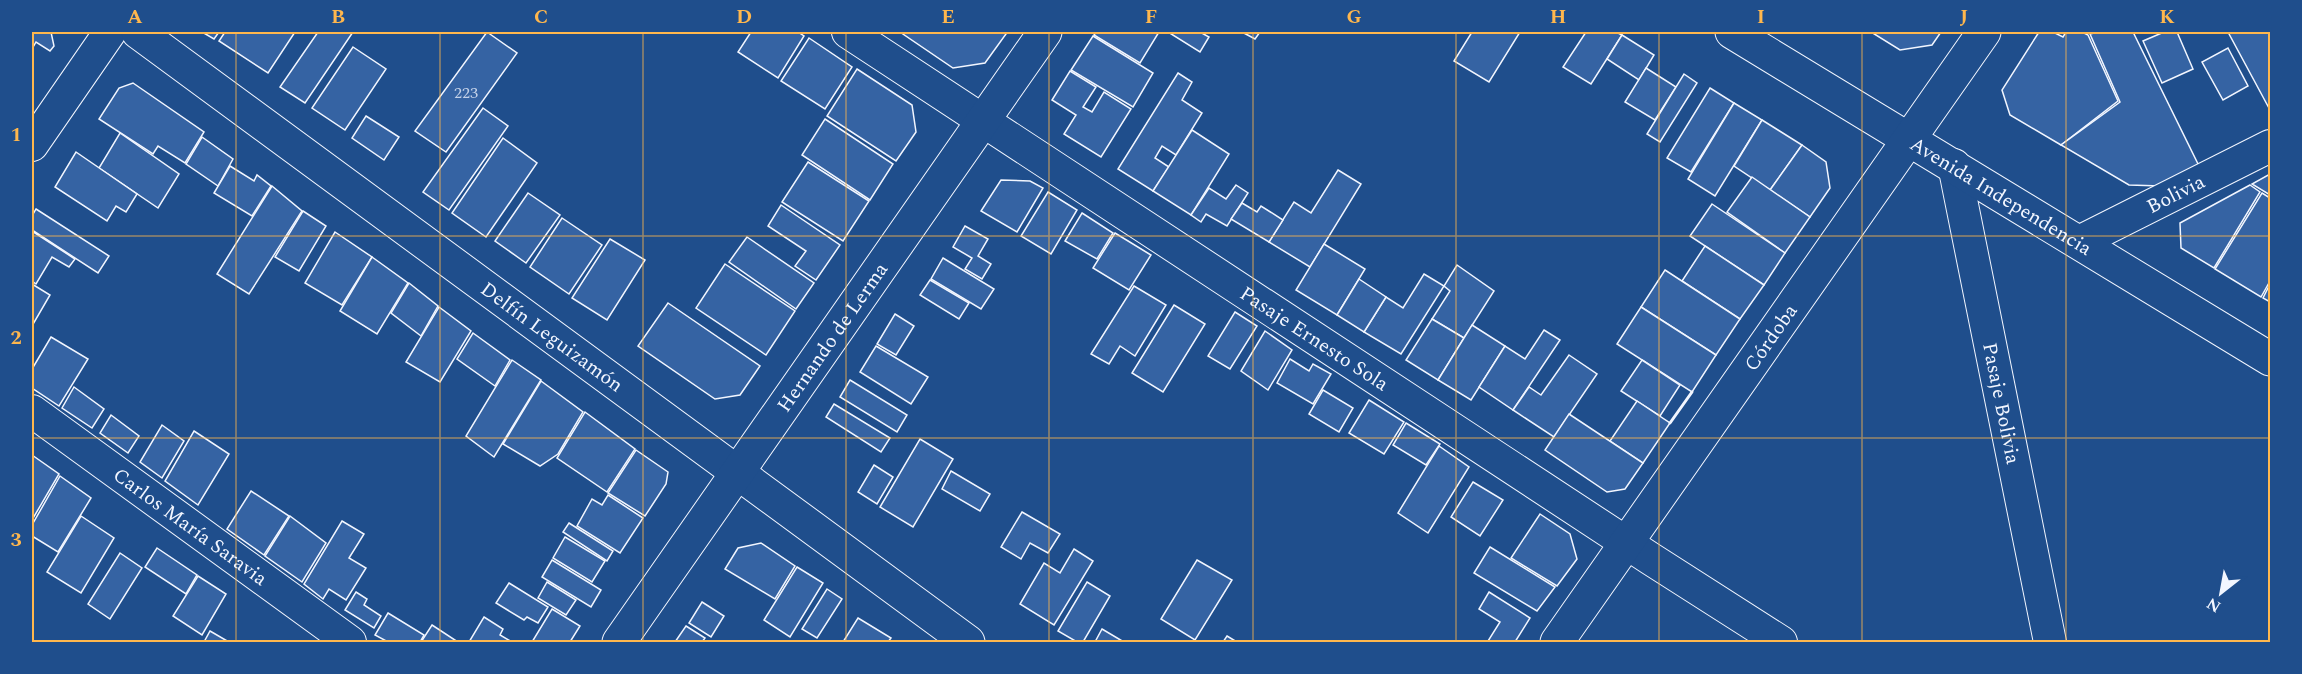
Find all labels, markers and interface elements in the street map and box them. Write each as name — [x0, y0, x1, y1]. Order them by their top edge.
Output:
text: A — [127, 2, 143, 32]
text: B — [331, 2, 345, 32]
text: C — [534, 2, 548, 32]
text: D — [736, 2, 752, 32]
text: E — [941, 2, 955, 32]
text: F — [1145, 2, 1157, 32]
text: G — [1346, 2, 1362, 32]
text: H — [1550, 2, 1566, 32]
text: I — [1757, 2, 1765, 32]
text: J — [1960, 2, 1968, 32]
text: K — [2159, 2, 2175, 32]
house number: 223 — [454, 81, 478, 105]
text: 1 — [10, 120, 22, 150]
street label: Avenida Independencia — [1904, 129, 2098, 264]
street label: Bolivia — [2142, 167, 2211, 222]
street label: Hernando de Lerma — [770, 256, 896, 419]
street label: Delfín Leguizamón — [474, 275, 629, 400]
street label: Pasaje Ernesto Sola — [1234, 279, 1395, 399]
street label: Córdoba — [1737, 298, 1805, 378]
text: 2 — [10, 323, 22, 353]
street label: Pasaje Bolivia — [1974, 340, 2028, 467]
street label: Carlos María Saravia — [106, 461, 274, 594]
text: 3 — [10, 525, 22, 555]
north arrow — [2191, 563, 2251, 623]
text: N — [2202, 591, 2226, 619]

